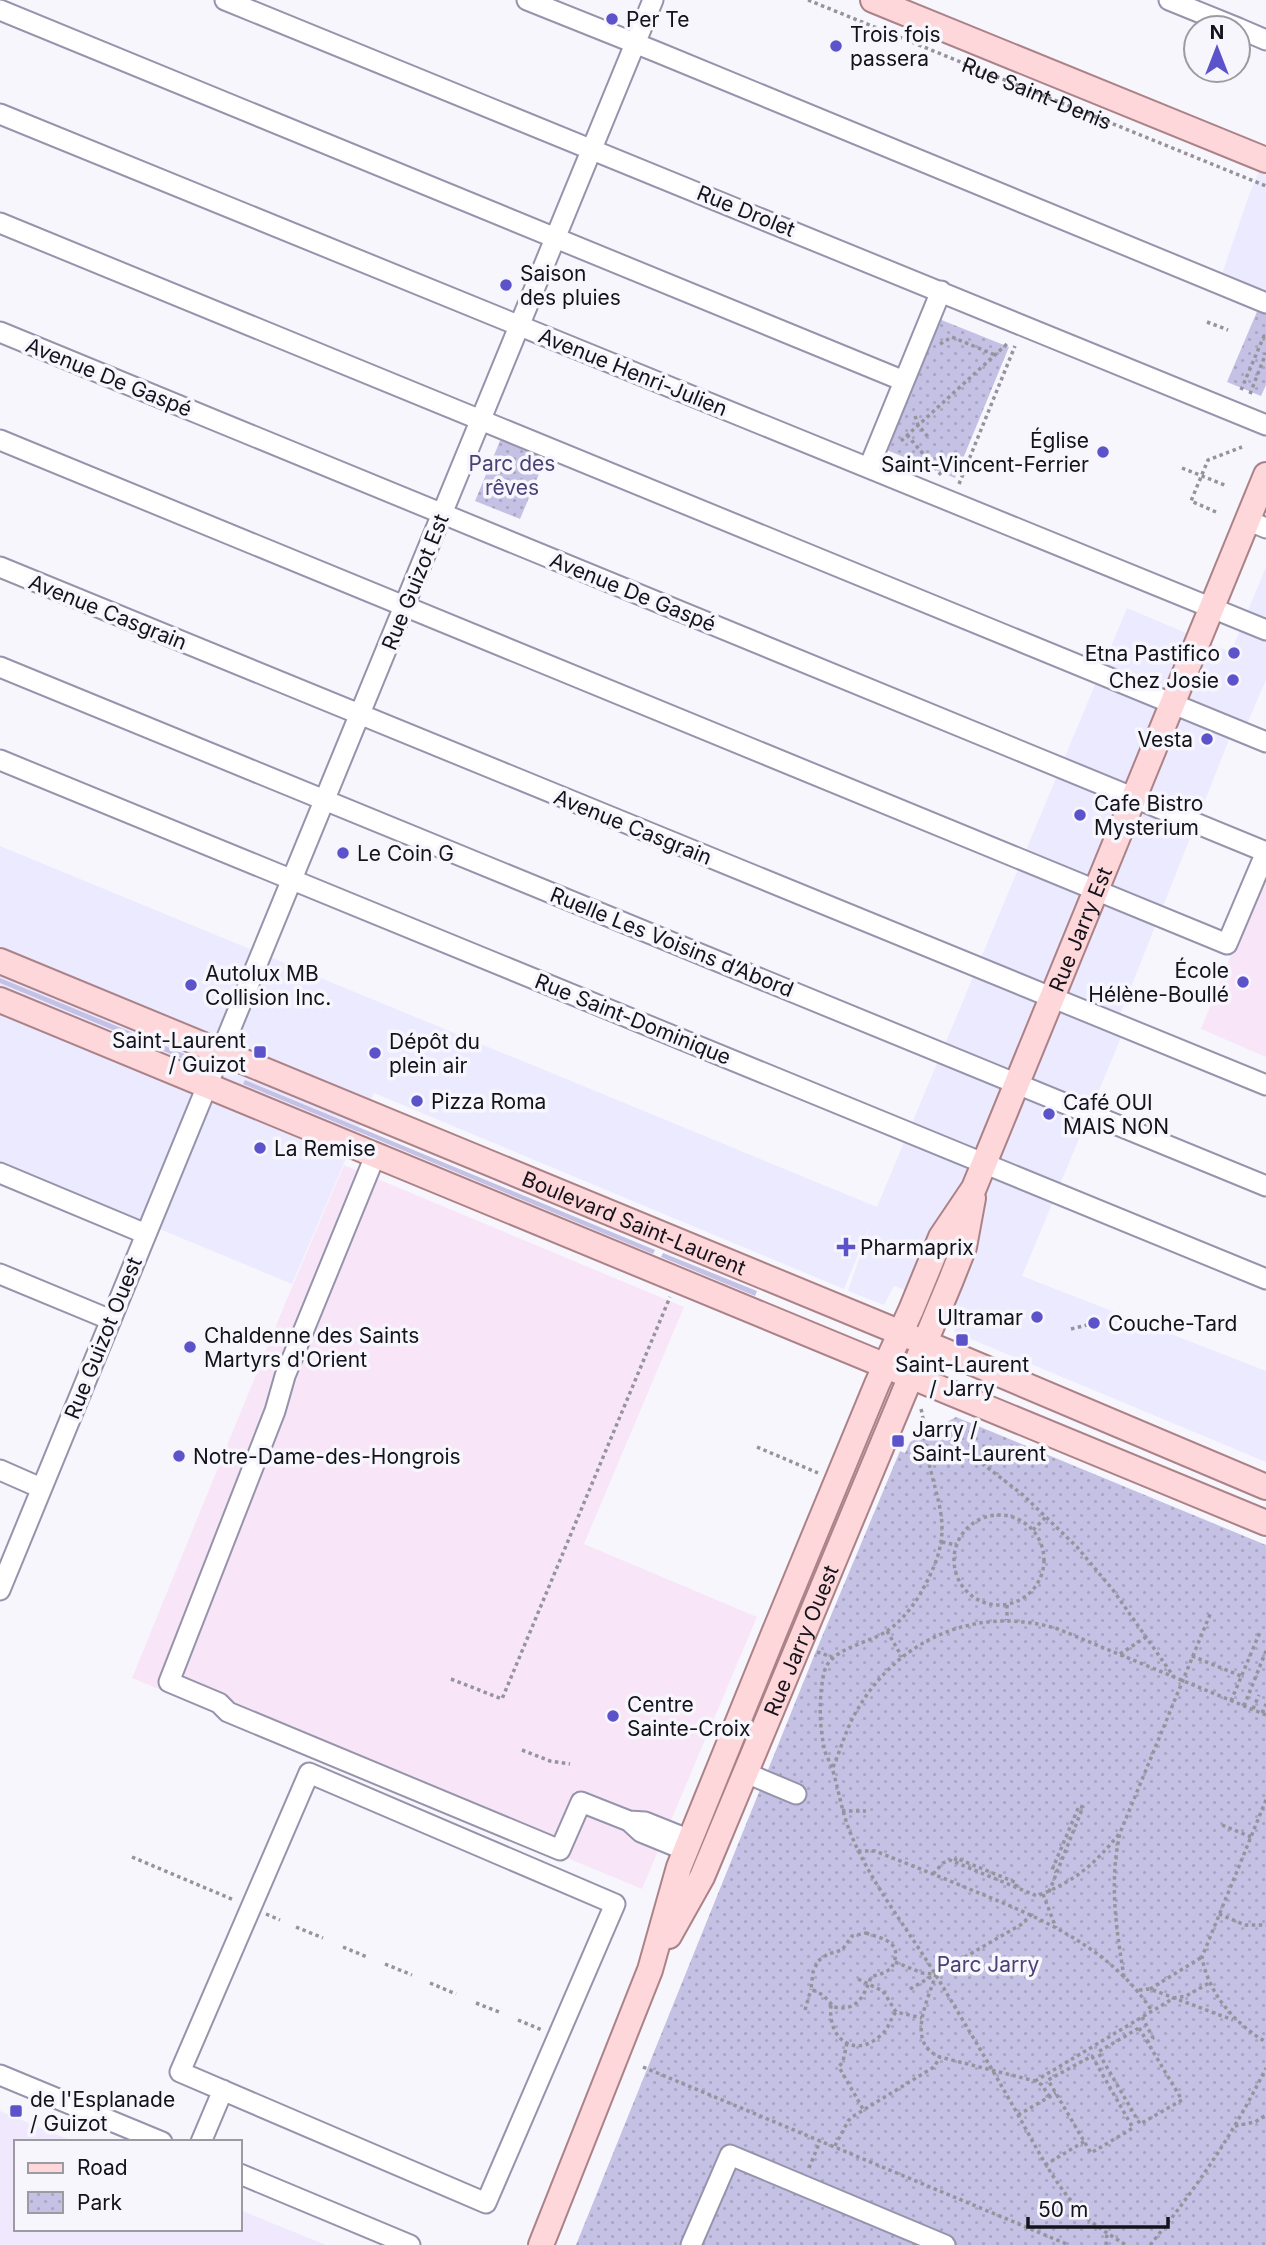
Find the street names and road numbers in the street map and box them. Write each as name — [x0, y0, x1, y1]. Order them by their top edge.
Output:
street label: Rue Saint-Denis — [958, 51, 1115, 134]
street label: Rue Drolet — [693, 180, 799, 242]
street label: Avenue Henri-Julien — [535, 323, 731, 421]
street label: Avenue De Gaspé — [22, 332, 196, 422]
street label: Rue Guizot Est — [376, 510, 454, 654]
street label: Avenue De Gaspé — [546, 547, 720, 637]
street label: Avenue Casgrain — [25, 569, 191, 655]
street label: Avenue Casgrain — [550, 784, 716, 870]
street label: Rue Jarry Est — [1043, 863, 1117, 995]
street label: Ruelle Les Voisins d’Abord — [547, 882, 797, 1002]
street label: Rue Saint-Dominique — [531, 968, 735, 1070]
street label: Boulevard Saint-Laurent — [519, 1166, 750, 1280]
street label: Rue Guizot Ouest — [59, 1253, 147, 1423]
street label: Rue Jarry Ouest — [758, 1561, 843, 1719]

